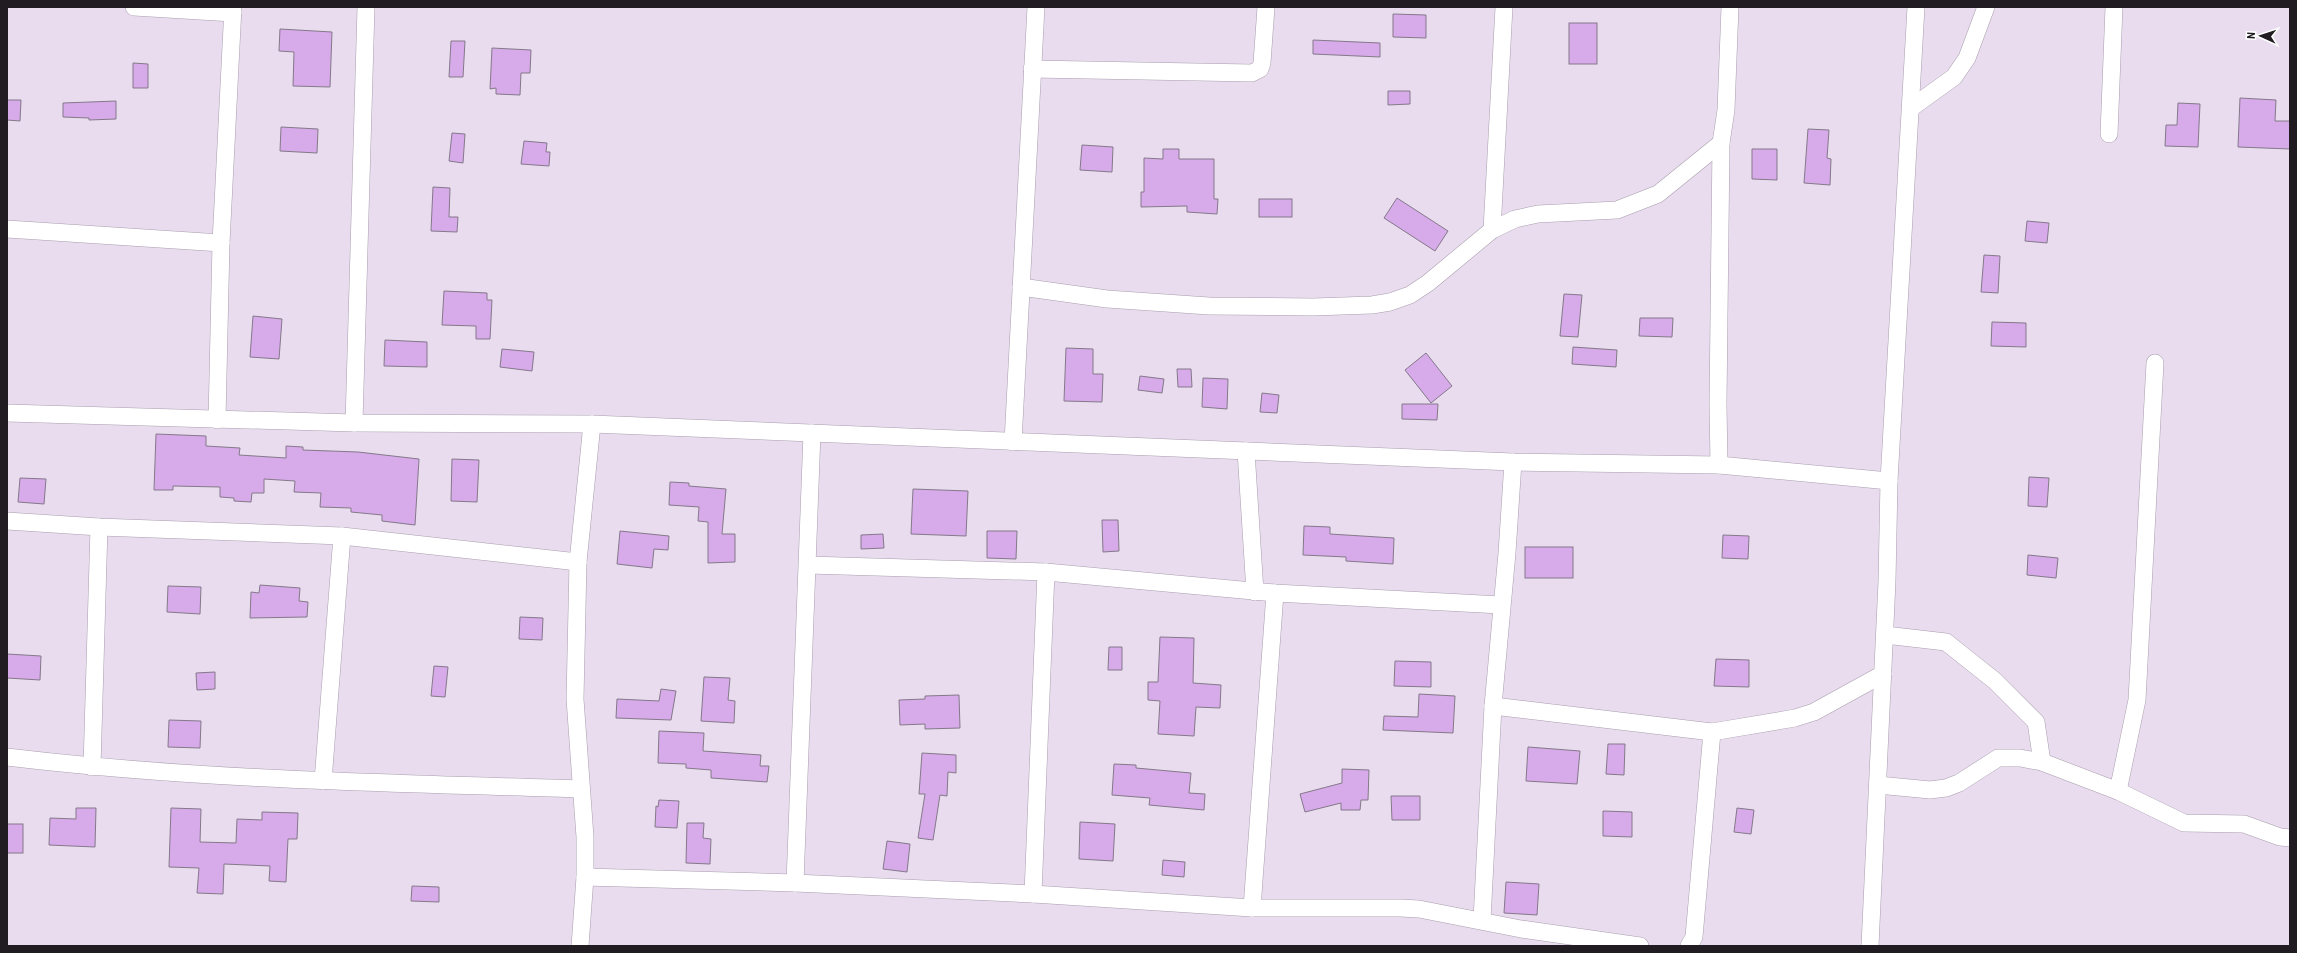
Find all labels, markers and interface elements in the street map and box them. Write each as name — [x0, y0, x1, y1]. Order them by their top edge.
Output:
north arrow — [2241, 16, 2281, 56]
text: N — [2245, 32, 2258, 39]

